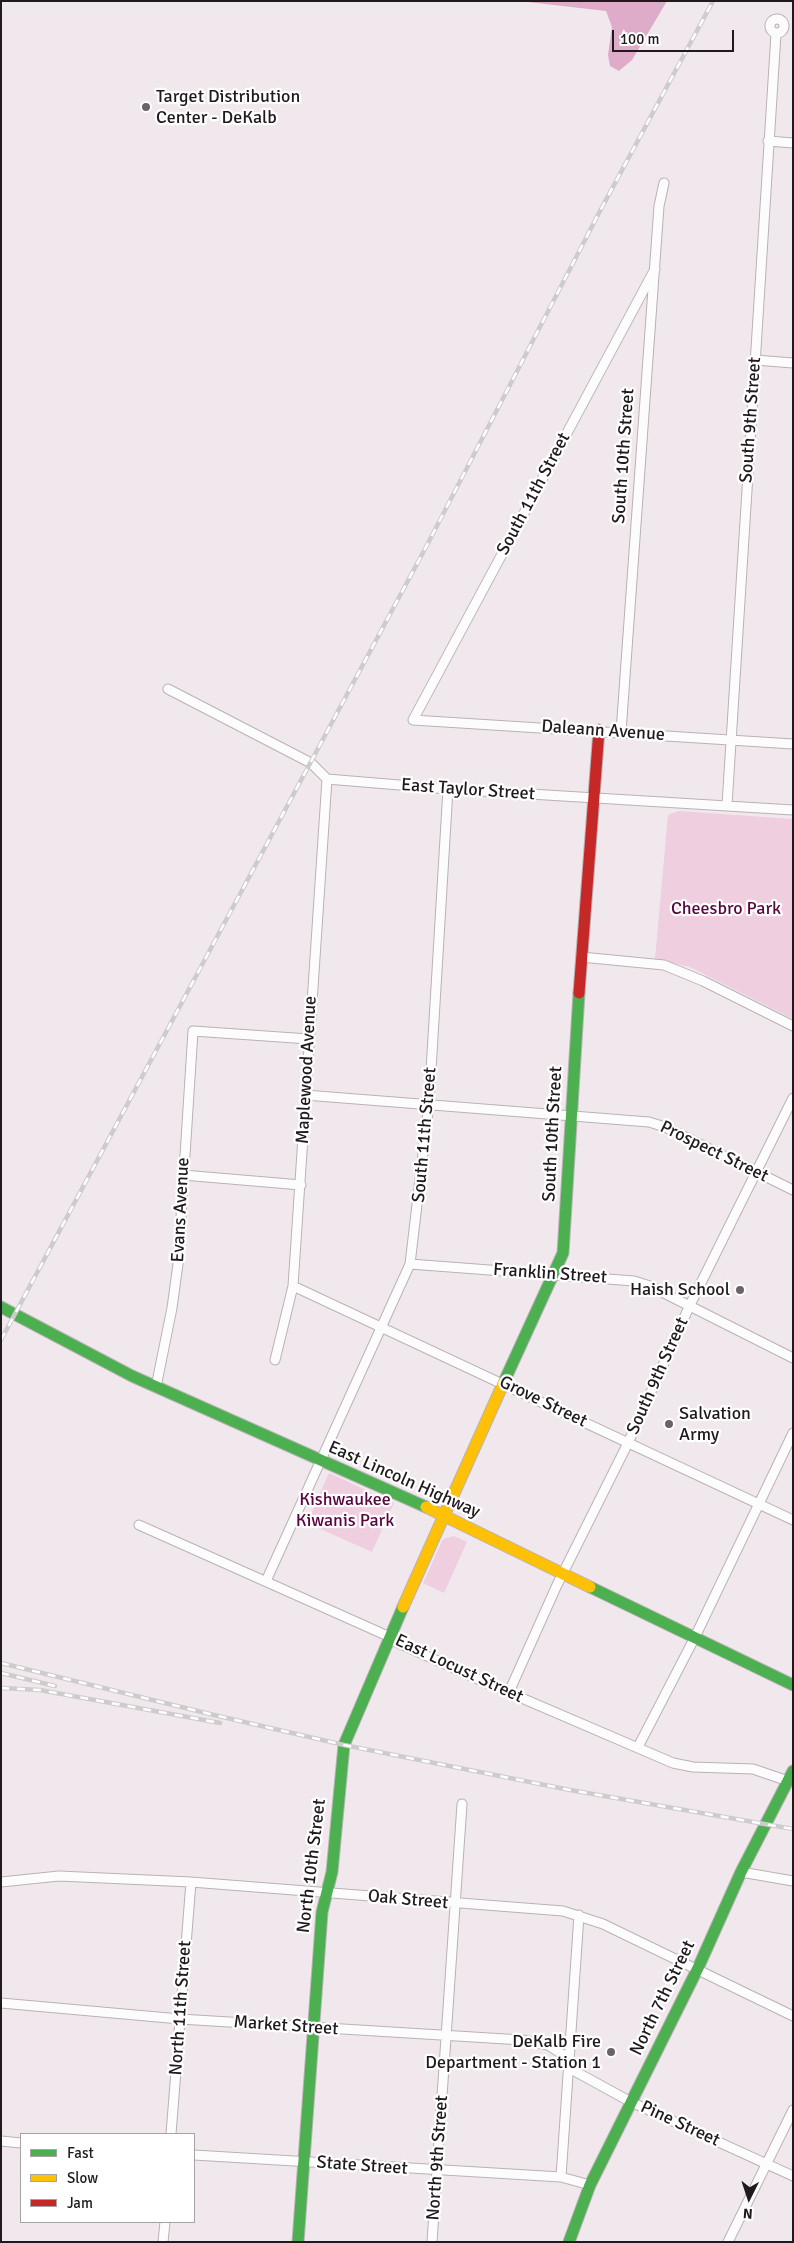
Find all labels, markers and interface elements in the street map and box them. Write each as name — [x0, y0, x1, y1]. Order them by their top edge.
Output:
scale bar — [614, 20, 736, 52]
text: 100 m — [620, 30, 660, 48]
place label: Target Distribution Center - DeKalb — [156, 86, 300, 128]
marker: Target Distribution Center - DeKalb — [140, 101, 152, 113]
street label: South 9th Street — [736, 356, 766, 484]
street label: South 10th Street — [608, 388, 640, 524]
street label: South 11th Street — [493, 429, 575, 559]
street label: Daleann Avenue — [541, 716, 665, 746]
street label: East Taylor Street — [400, 775, 536, 805]
park label: Cheesbro Park — [671, 898, 781, 920]
street label: Maplewood Avenue — [292, 995, 322, 1145]
street label: South 11th Street — [408, 1066, 442, 1204]
street label: South 10th Street — [539, 1066, 567, 1202]
street label: Prospect Street — [656, 1117, 772, 1187]
street label: Evans Avenue — [167, 1157, 195, 1263]
street label: Franklin Street — [492, 1259, 608, 1289]
place label: Haish School — [630, 1279, 730, 1301]
marker: Haish School — [734, 1284, 746, 1296]
street label: South 9th Street — [623, 1314, 693, 1438]
street label: Grove Street — [496, 1372, 590, 1432]
place label: Salvation Army — [679, 1403, 751, 1446]
marker: Salvation Army — [663, 1418, 675, 1430]
street label: East Lincoln Highway — [325, 1437, 483, 1523]
park label: Kishwaukee Kiwanis Park — [296, 1489, 394, 1532]
street label: East Locust Street — [391, 1630, 527, 1708]
street label: North 10th Street — [293, 1798, 331, 1934]
street label: Oak Street — [367, 1886, 449, 1914]
street label: North 7th Street — [626, 1937, 700, 2059]
street label: North 11th Street — [166, 1940, 196, 2076]
street label: Market Street — [233, 2012, 339, 2040]
place label: DeKalb Fire Department - Station 1 — [425, 2031, 601, 2074]
marker: DeKalb Fire Department - Station 1 — [605, 2046, 617, 2058]
street label: North 9th Street — [423, 2095, 453, 2221]
street label: Pine Street — [637, 2096, 723, 2152]
legend — [20, 2133, 195, 2223]
text: Fast — [67, 2144, 94, 2162]
street label: State Street — [316, 2152, 408, 2180]
text: Slow — [67, 2169, 98, 2187]
north arrow — [724, 2173, 774, 2223]
text: Jam — [67, 2194, 93, 2212]
text: N — [742, 2205, 753, 2222]

